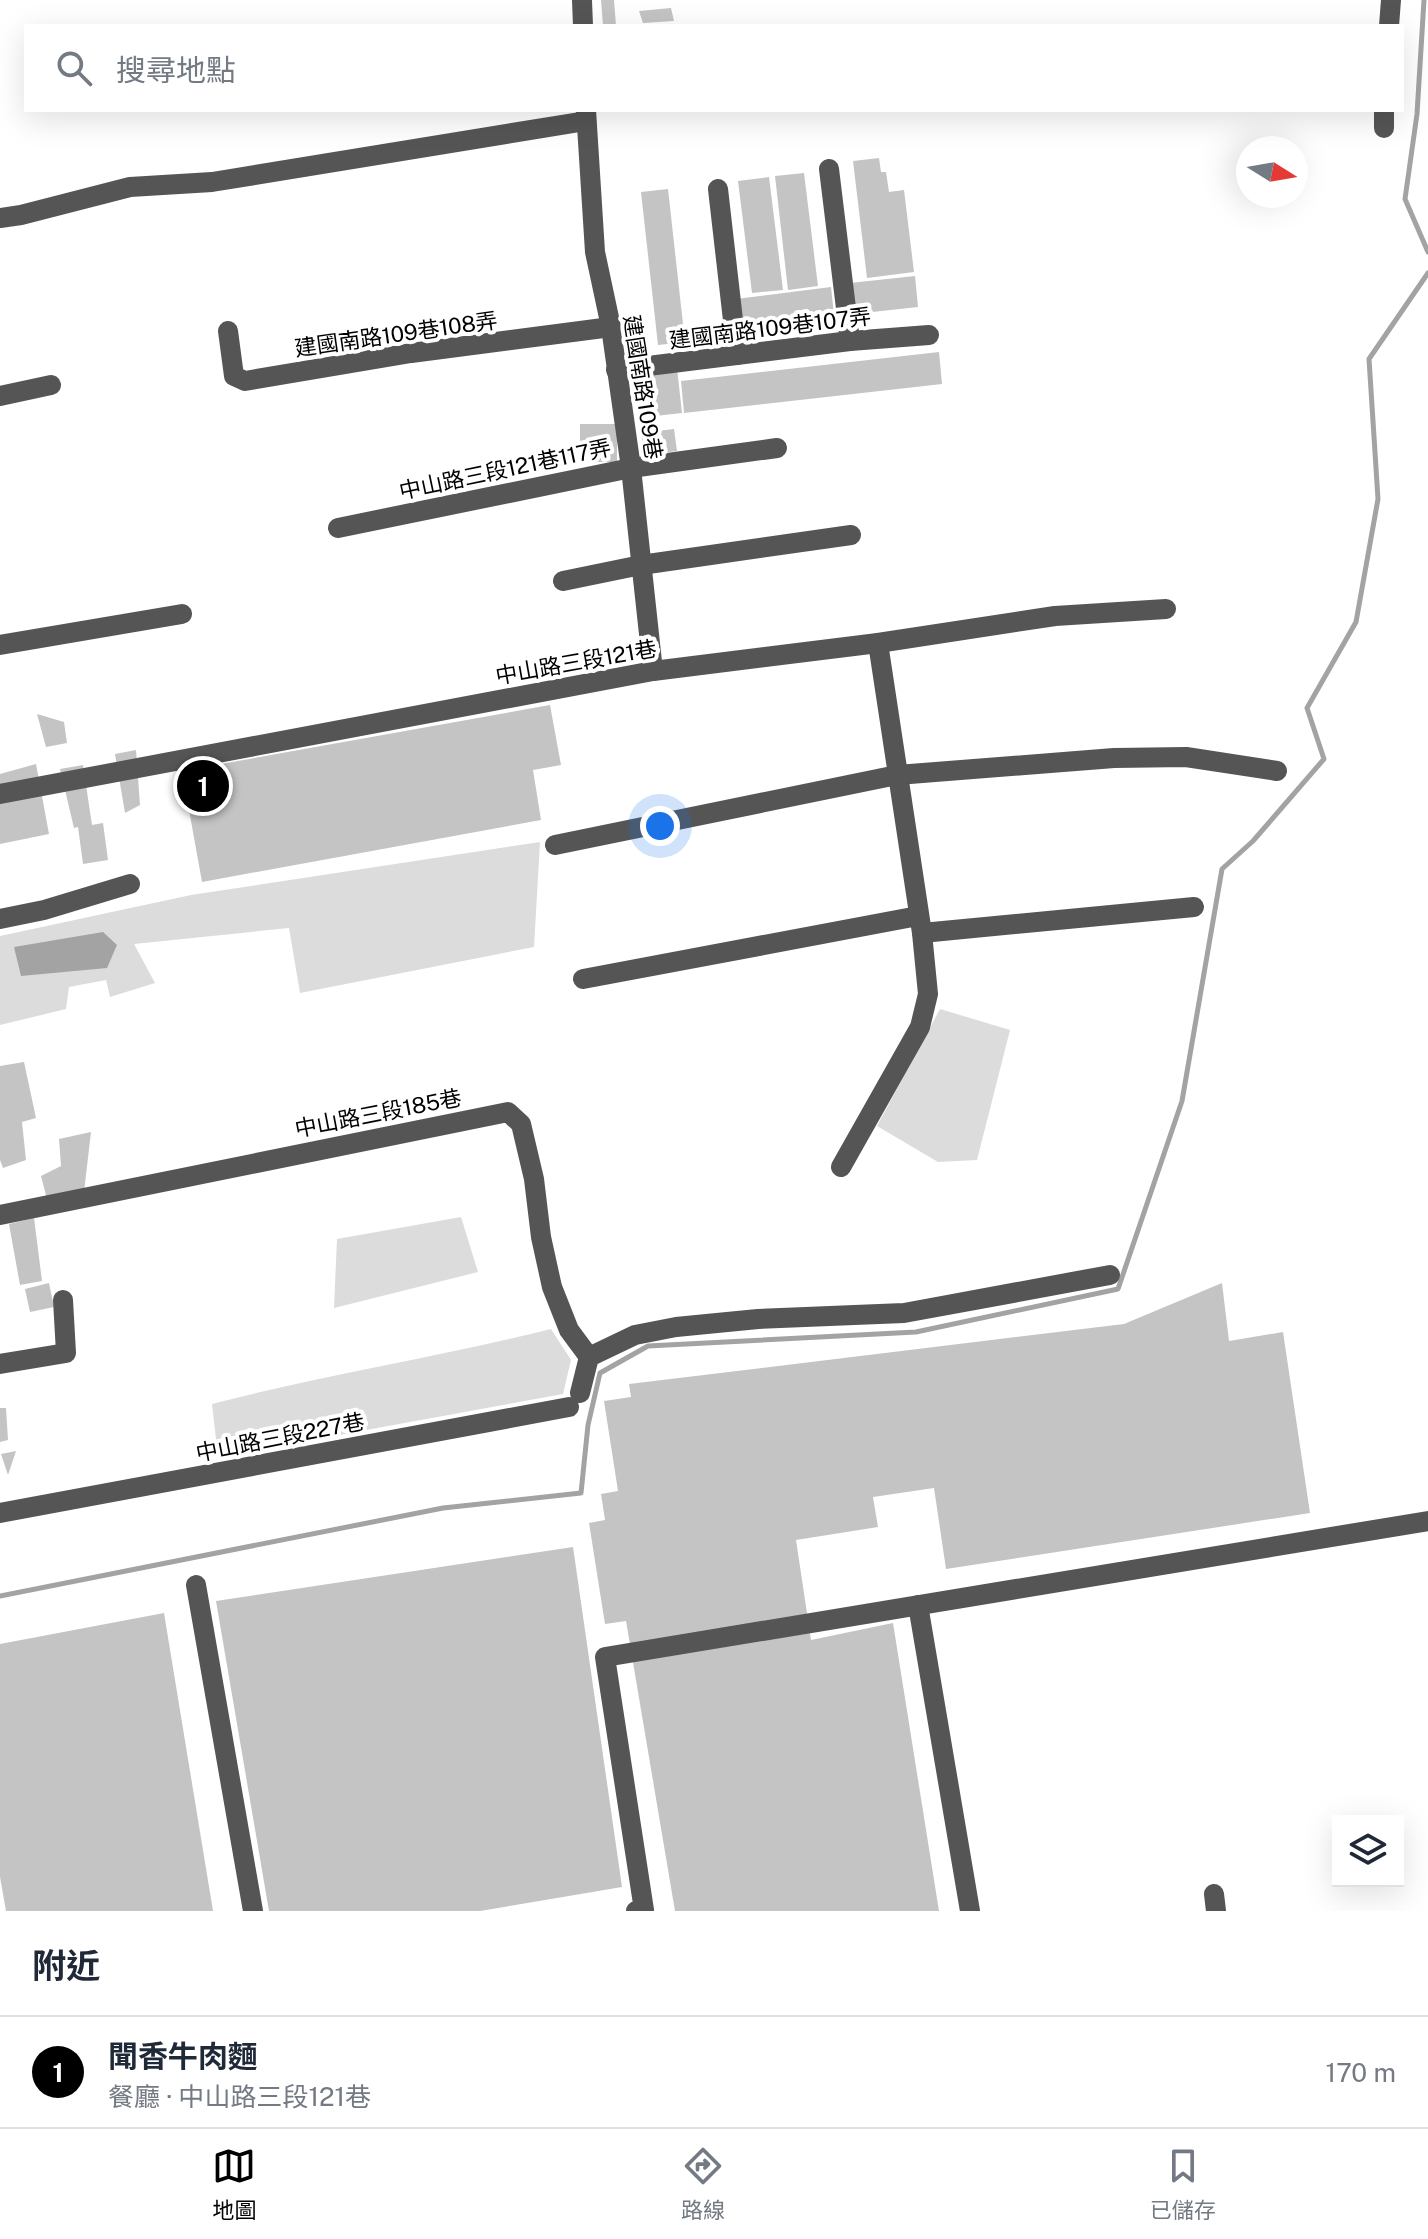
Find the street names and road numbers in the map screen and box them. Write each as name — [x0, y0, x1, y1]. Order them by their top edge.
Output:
street label: 建國南路109巷107弄 — [668, 303, 872, 353]
street label: 建國南路109巷108弄 — [293, 307, 499, 361]
street label: 建國南路109巷 — [619, 313, 667, 461]
street label: 中山路三段121巷117弄 — [397, 434, 613, 504]
street label: 中山路三段121巷 — [493, 635, 659, 689]
street label: 中山路三段185巷 — [292, 1084, 464, 1142]
street label: 中山路三段227巷 — [193, 1408, 367, 1466]

